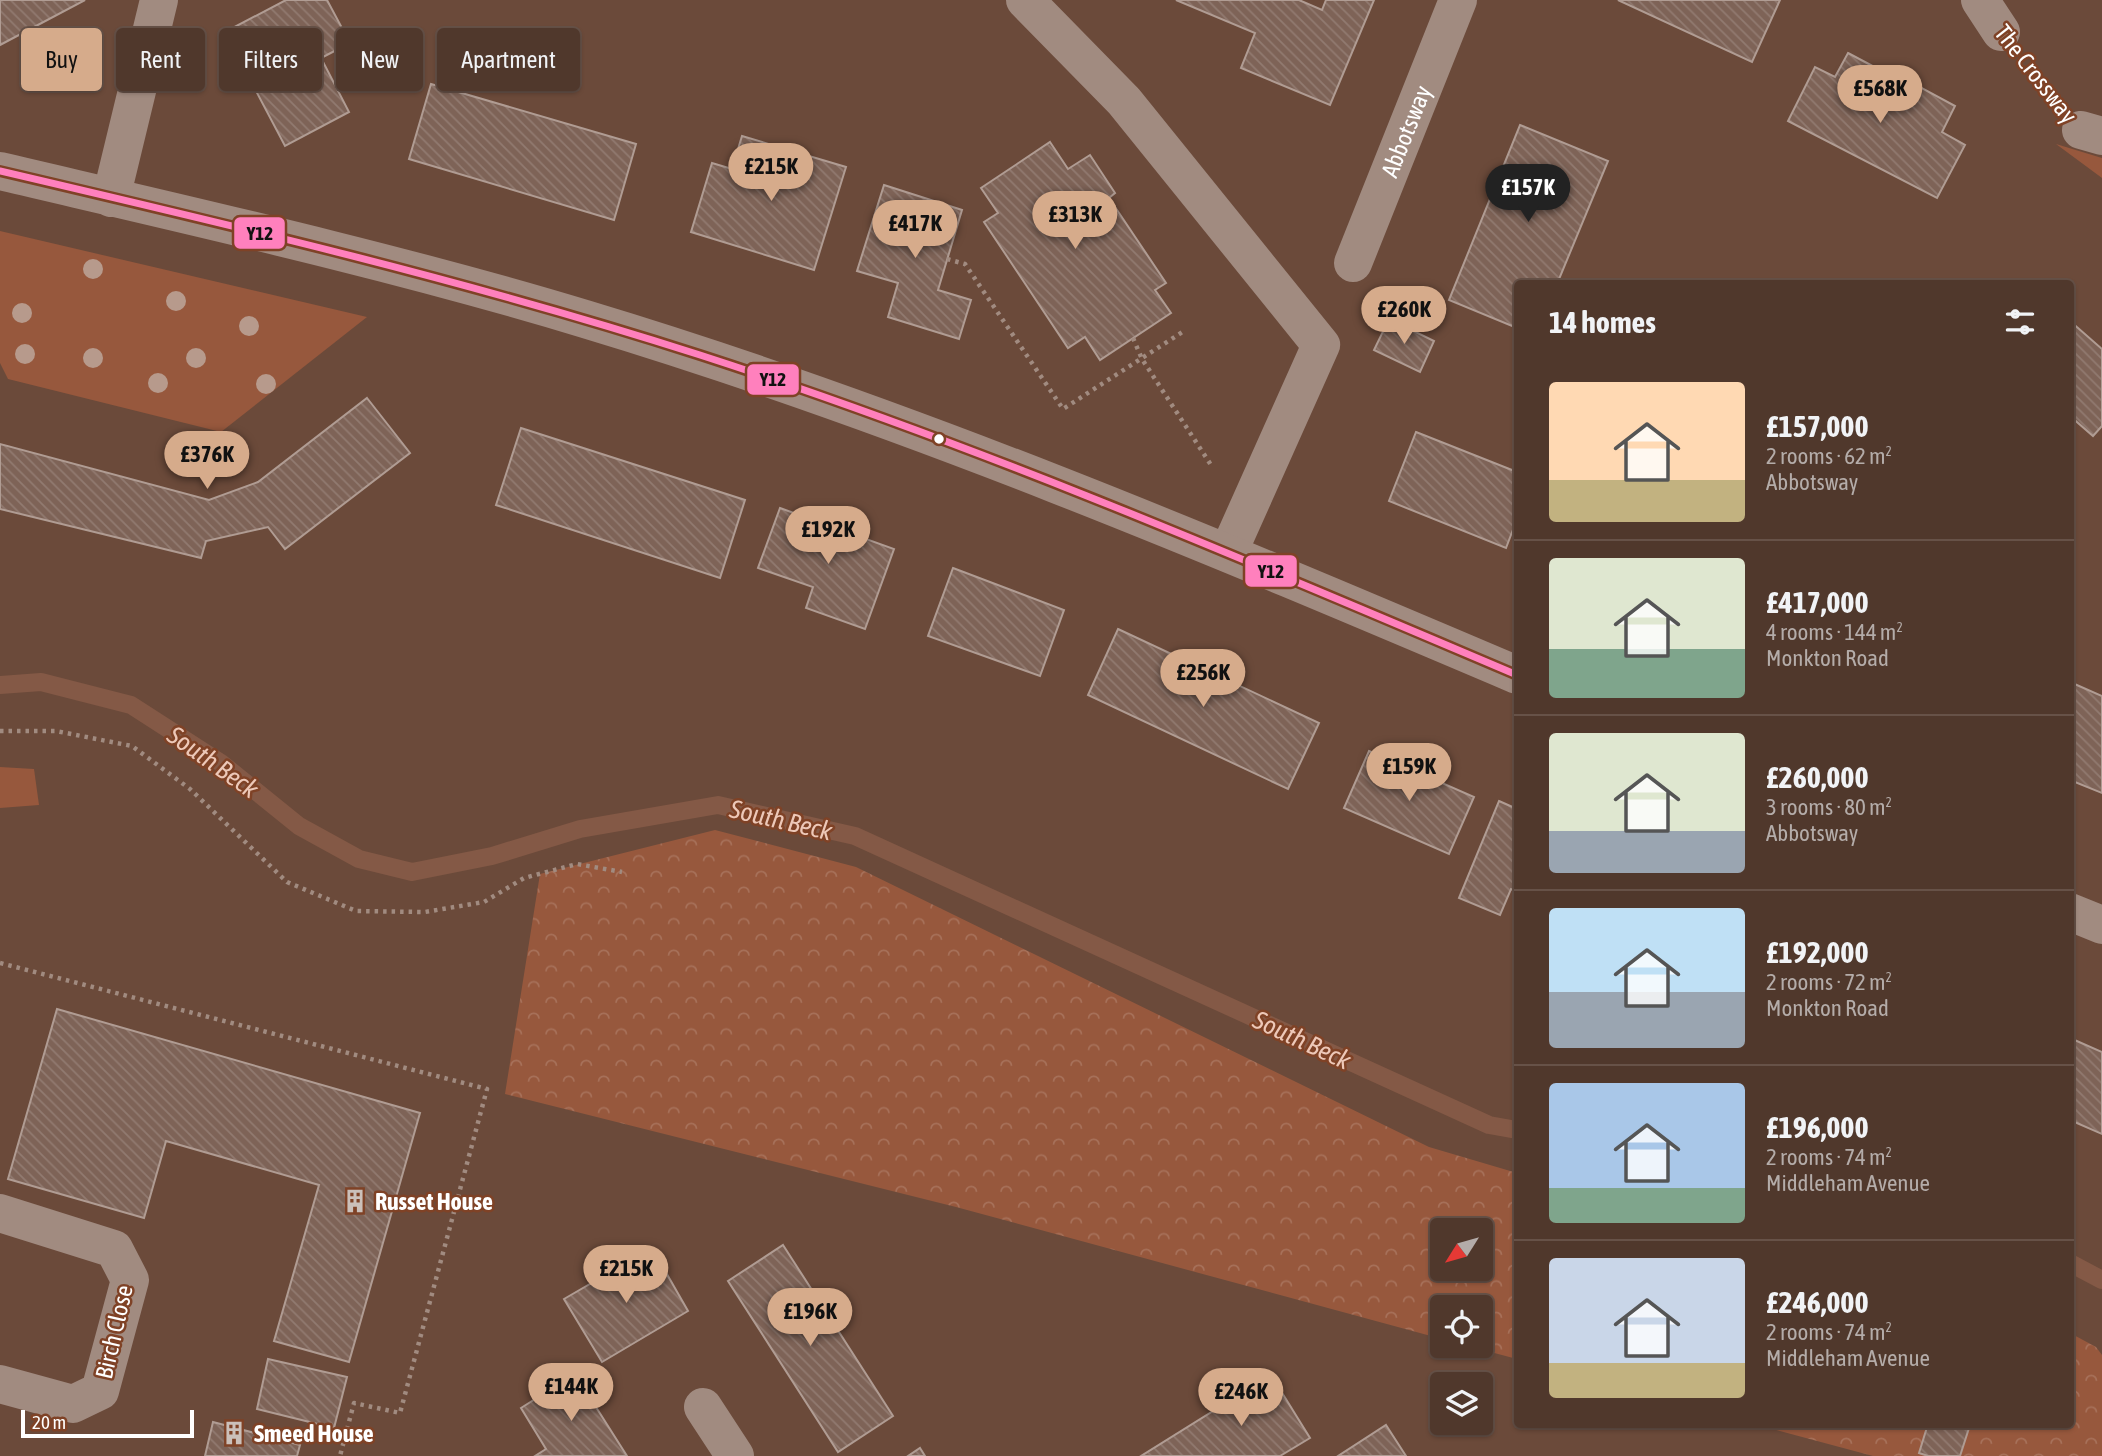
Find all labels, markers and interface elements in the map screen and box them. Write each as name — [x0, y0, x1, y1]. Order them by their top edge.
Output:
street label: The Crossway — [1989, 20, 2083, 129]
chip: Buy — [21, 28, 102, 91]
chip: Rent — [116, 28, 205, 91]
chip: Filters — [219, 28, 322, 91]
chip: New — [336, 28, 423, 91]
chip: Apartment — [437, 28, 580, 91]
pin: £568K — [1831, 66, 1929, 125]
text: £568K — [1853, 75, 1907, 101]
street label: Abbotsway — [1375, 81, 1436, 181]
pin: £215K — [722, 144, 820, 203]
text: £215K — [744, 153, 798, 179]
pin: £157K — [1479, 164, 1577, 224]
text: £157K — [1501, 174, 1555, 200]
pin: £313K — [1026, 191, 1124, 251]
pin: £417K — [866, 201, 964, 260]
text: £313K — [1048, 201, 1102, 227]
text: £417K — [888, 210, 942, 236]
line badge: Y12 — [233, 216, 286, 250]
text: Y12 — [246, 222, 273, 244]
pin: £260K — [1355, 286, 1453, 346]
text: £260K — [1377, 296, 1431, 322]
icon: filters — [2001, 303, 2039, 341]
text: 14 homes — [1549, 305, 1656, 339]
line badge: Y12 — [746, 363, 800, 396]
text: Y12 — [759, 368, 786, 390]
text: £157,000 — [1766, 409, 1869, 443]
icon: home — [1605, 410, 1689, 494]
pin: £376K — [158, 432, 256, 491]
unlabelled marker — [932, 432, 946, 446]
text: £376K — [180, 441, 234, 467]
text: 2 rooms · 62 m² — [1766, 443, 1892, 469]
text: Abbotsway — [1766, 469, 1858, 495]
pin: £192K — [779, 506, 877, 566]
text: £192K — [801, 516, 855, 542]
line badge: Y12 — [1244, 554, 1298, 588]
text: Y12 — [1257, 560, 1284, 582]
text: £417,000 — [1766, 585, 1869, 619]
icon: home — [1605, 586, 1689, 670]
text: 4 rooms · 144 m² — [1766, 619, 1903, 645]
text: Monkton Road — [1766, 645, 1889, 671]
pin: £256K — [1154, 650, 1252, 709]
text: £256K — [1176, 659, 1230, 685]
water label: South Beck — [161, 719, 265, 804]
pin: £159K — [1360, 744, 1458, 803]
text: £159K — [1382, 753, 1436, 779]
text: £260,000 — [1766, 760, 1869, 794]
icon: home — [1605, 761, 1689, 845]
water label: South Beck — [726, 793, 836, 846]
text: 3 rooms · 80 m² — [1766, 794, 1892, 820]
text: Abbotsway — [1766, 820, 1858, 846]
text: £192,000 — [1766, 935, 1869, 969]
icon: home — [1605, 936, 1689, 1020]
text: 2 rooms · 72 m² — [1766, 969, 1892, 995]
text: Monkton Road — [1766, 995, 1889, 1021]
water label: South Beck — [1248, 1004, 1356, 1076]
text: £196,000 — [1766, 1110, 1869, 1144]
icon: home — [1605, 1111, 1689, 1195]
text: 2 rooms · 74 m² — [1766, 1144, 1892, 1170]
text: Middleham Avenue — [1766, 1170, 1930, 1196]
building icon: Russet House — [341, 1187, 369, 1215]
place label: Russet House — [375, 1188, 493, 1215]
north arrow — [1430, 1218, 1493, 1281]
map controls — [1430, 1218, 1493, 1435]
pin: £215K — [577, 1246, 675, 1305]
text: £215K — [599, 1255, 653, 1281]
street label: Birch Close — [90, 1283, 138, 1381]
text: £246,000 — [1766, 1285, 1869, 1319]
icon: home — [1605, 1286, 1689, 1370]
pin: £196K — [761, 1288, 859, 1348]
button: locate — [1430, 1295, 1493, 1358]
text: £196K — [783, 1298, 837, 1324]
text: 2 rooms · 74 m² — [1766, 1319, 1892, 1345]
text: Middleham Avenue — [1766, 1345, 1930, 1371]
pin: £144K — [522, 1364, 620, 1423]
pin: £246K — [1192, 1368, 1290, 1428]
button: layers — [1430, 1372, 1493, 1435]
text: £144K — [544, 1373, 598, 1399]
text: £246K — [1214, 1378, 1268, 1404]
scale bar — [21, 1407, 194, 1439]
text: 20 m — [32, 1411, 66, 1433]
building icon: Smeed House — [220, 1419, 248, 1447]
place label: Smeed House — [254, 1420, 374, 1447]

